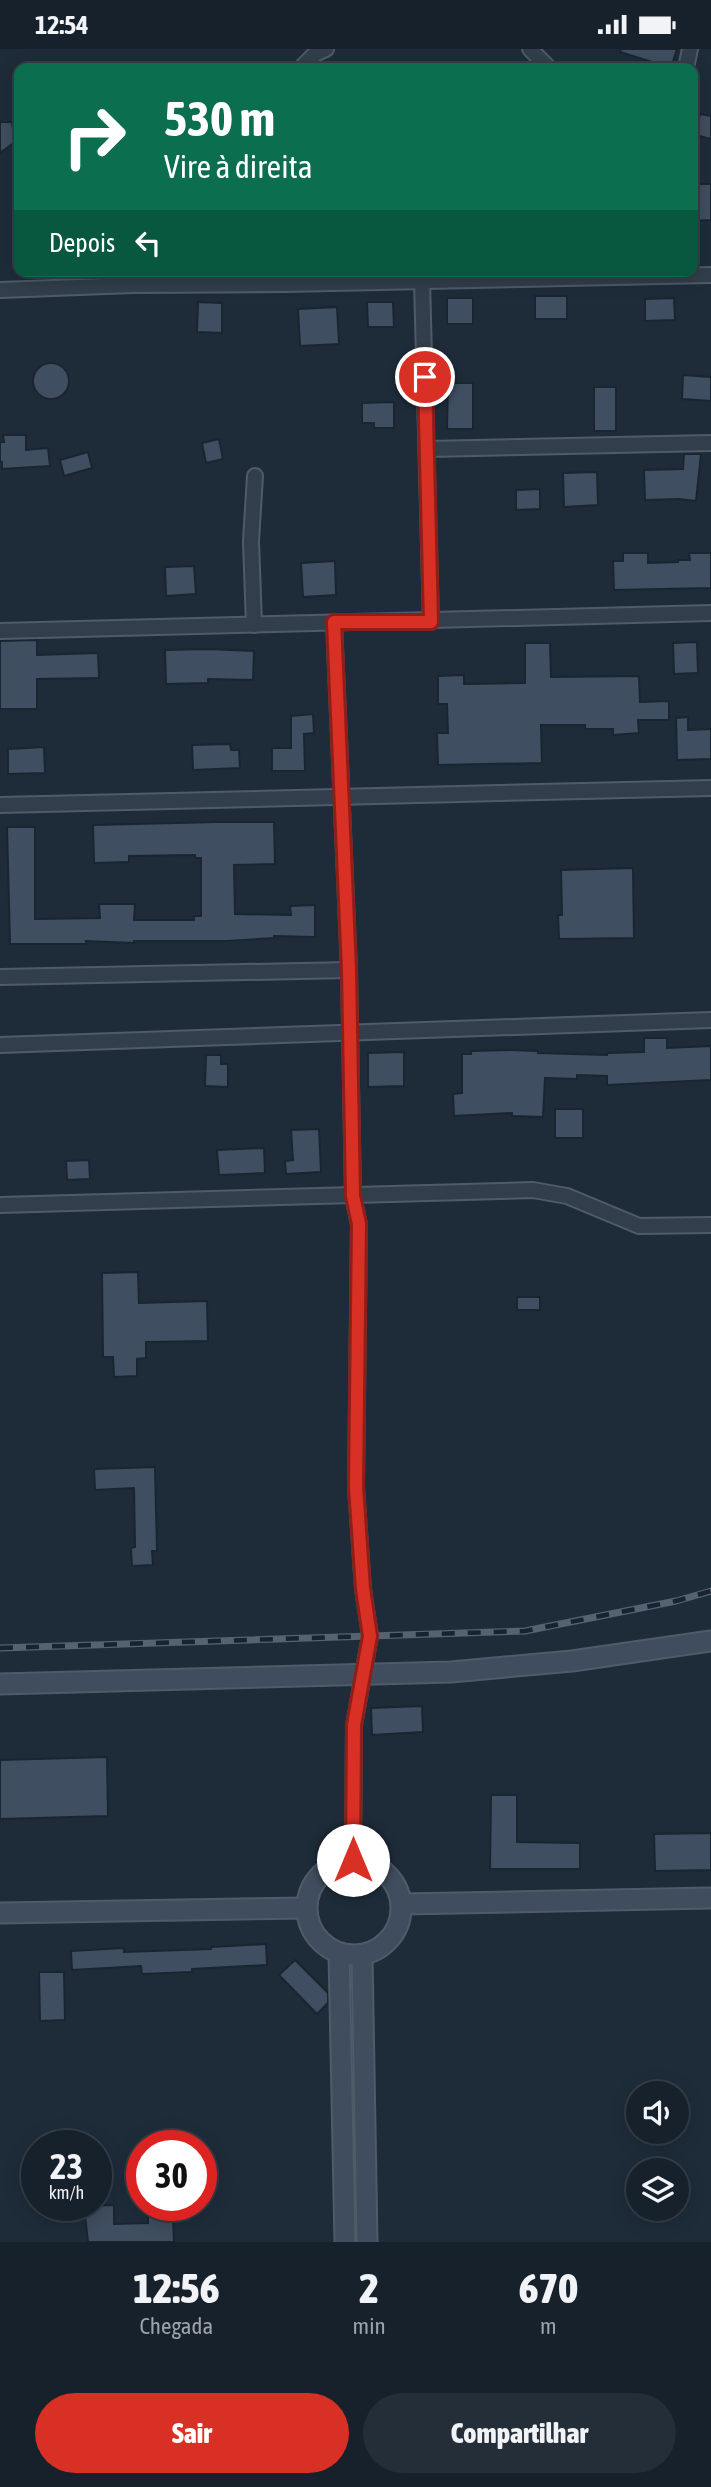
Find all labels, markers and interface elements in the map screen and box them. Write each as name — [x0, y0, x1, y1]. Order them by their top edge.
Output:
text: 12:54 — [35, 10, 89, 40]
text: 530 m — [164, 90, 275, 146]
icon: right — [49, 91, 140, 182]
text: Vire à direita — [164, 148, 313, 185]
icon: left — [129, 224, 167, 262]
text: Depois — [49, 228, 115, 258]
pin — [395, 347, 455, 407]
icon: arrive — [406, 358, 444, 396]
position arrow — [316, 1823, 390, 1897]
map controls — [626, 2081, 689, 2221]
button: sound — [626, 2081, 689, 2144]
speed limit sign: 30 — [126, 2130, 217, 2221]
text: 23 — [50, 2146, 83, 2186]
button: layers — [626, 2158, 689, 2221]
text: km/h — [49, 2182, 84, 2203]
text: 12:56 — [133, 2264, 220, 2312]
text: 2 — [359, 2264, 379, 2312]
text: 670 — [519, 2264, 578, 2312]
text: Chegada — [139, 2313, 213, 2339]
text: min — [353, 2313, 386, 2339]
text: m — [540, 2313, 557, 2339]
button: Sair — [35, 2393, 349, 2473]
button: Compartilhar — [363, 2393, 676, 2473]

